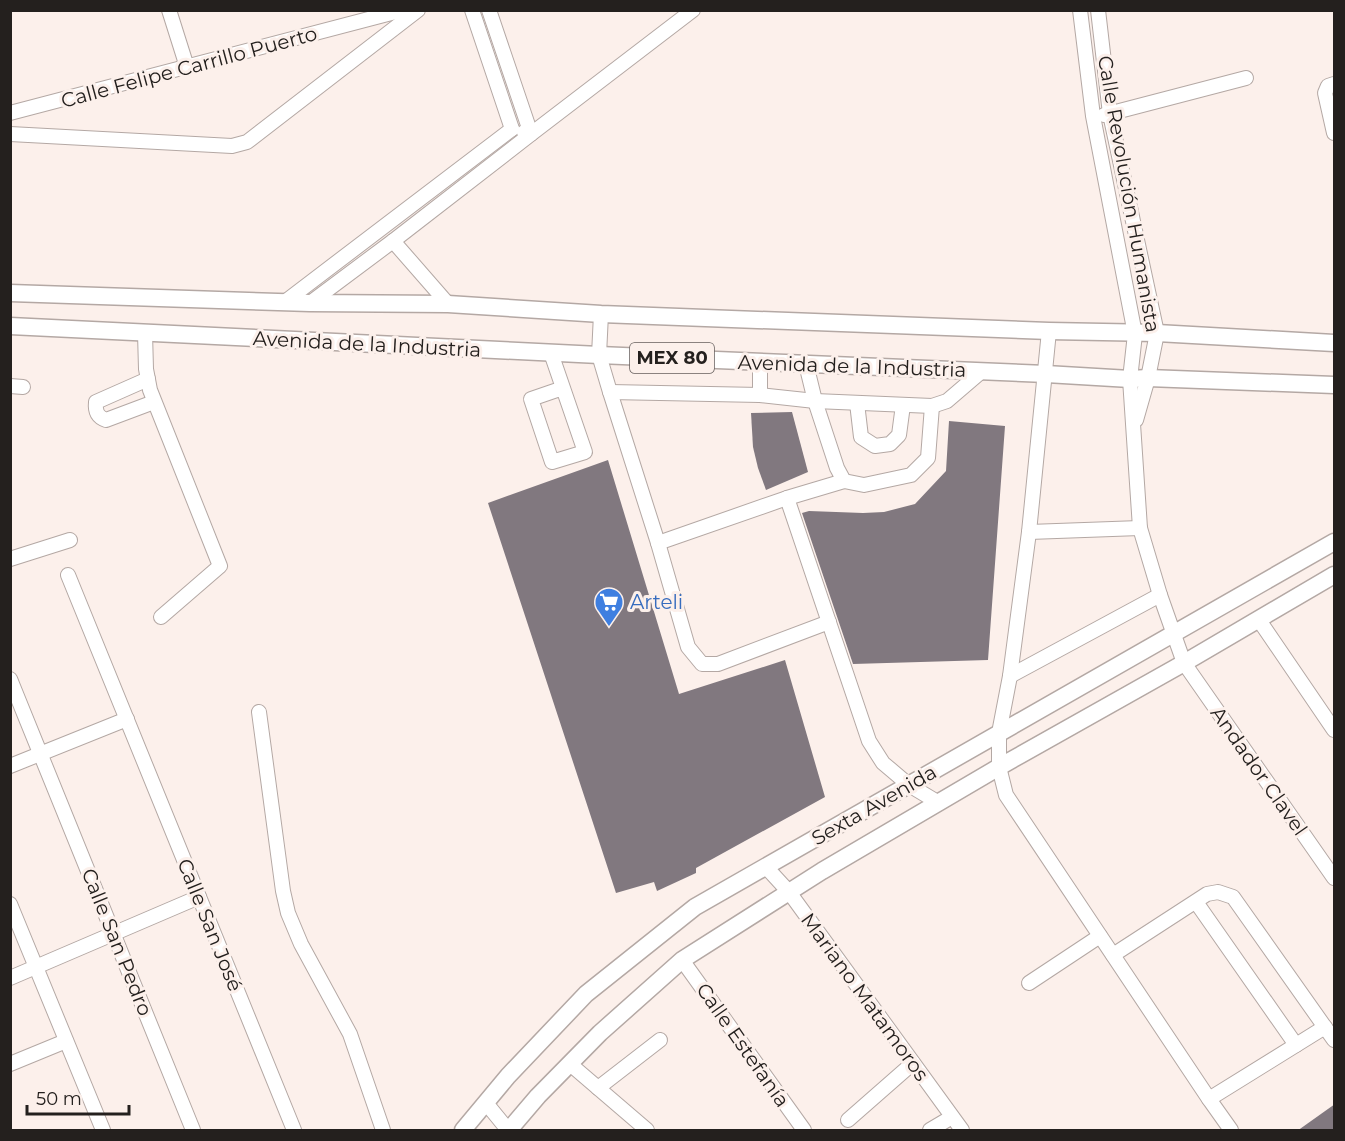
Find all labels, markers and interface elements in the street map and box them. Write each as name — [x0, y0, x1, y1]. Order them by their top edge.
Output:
street label: Calle Felipe Carrillo Puerto — [58, 21, 320, 113]
street label: Calle Revolución Humanista — [1093, 54, 1165, 334]
street label: Avenida de la Industria — [252, 326, 482, 362]
road number: MEX 80 — [630, 343, 714, 373]
street label: Avenida de la Industria — [737, 350, 967, 382]
supermarket icon: Arteli — [593, 586, 625, 628]
place label: Arteli — [630, 590, 683, 614]
street label: Andador Clavel — [1206, 702, 1312, 840]
street label: Sexta Avenida — [807, 760, 941, 850]
street label: Calle San José — [172, 855, 248, 995]
street label: Calle San Pedro — [76, 865, 158, 1019]
street label: Mariano Matamoros — [796, 908, 934, 1086]
street label: Calle Estefanía — [691, 978, 795, 1112]
scale bar — [27, 1078, 129, 1116]
text: 50 m — [36, 1088, 82, 1110]

